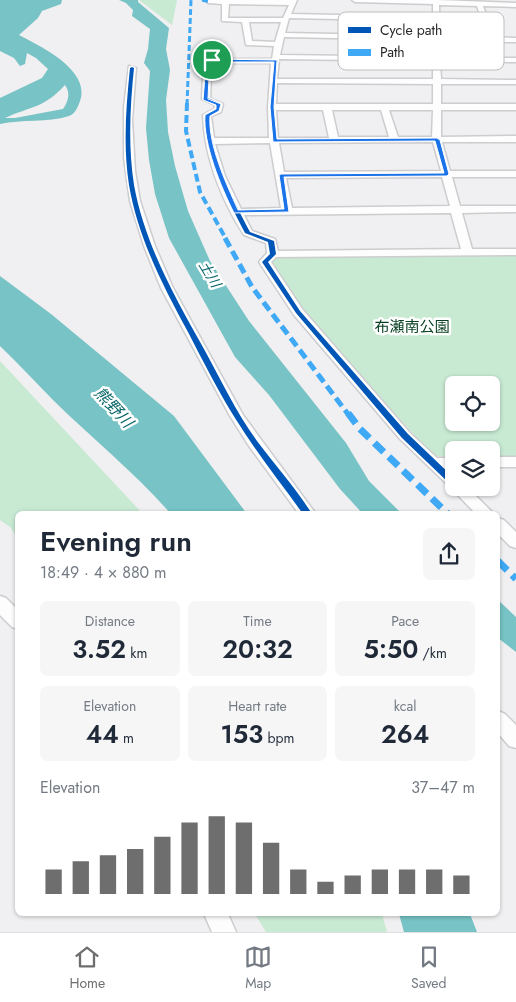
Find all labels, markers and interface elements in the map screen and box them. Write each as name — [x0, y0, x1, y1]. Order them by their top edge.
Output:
legend — [338, 12, 504, 70]
text: Cycle path — [380, 20, 442, 40]
pin — [191, 39, 233, 81]
text: Path — [380, 42, 405, 62]
icon: arrive — [198, 46, 226, 74]
water label: 土川 — [194, 257, 227, 293]
park label: 布瀬南公園 — [374, 316, 450, 338]
map controls — [445, 376, 500, 496]
button: locate — [445, 376, 500, 431]
water label: 熊野川 — [89, 382, 140, 434]
button: layers — [445, 441, 500, 496]
text: Evening run — [40, 521, 192, 562]
button: share — [423, 528, 475, 580]
text: 18:49 · 4 × 880 m — [40, 561, 167, 584]
text: Distance — [85, 611, 135, 631]
text: Time — [243, 611, 272, 631]
text: Pace — [391, 611, 419, 631]
text: 3.52 — [72, 631, 126, 667]
text: 20:32 — [222, 631, 293, 667]
text: 5:50 — [363, 631, 418, 667]
text: km — [126, 643, 147, 663]
text: /km — [418, 643, 447, 663]
text: Elevation — [83, 696, 136, 716]
text: Heart rate — [228, 696, 287, 716]
text: kcal — [394, 696, 416, 716]
text: 44 — [86, 716, 119, 752]
text: 153 — [221, 716, 263, 752]
text: 264 — [381, 716, 429, 752]
text: m — [119, 728, 134, 748]
text: bpm — [263, 728, 294, 748]
text: Elevation — [40, 776, 100, 799]
text: 37–47 m — [411, 776, 475, 799]
tab: Home — [69, 943, 105, 993]
tab: Map — [244, 943, 272, 993]
tab: Saved — [411, 943, 447, 993]

